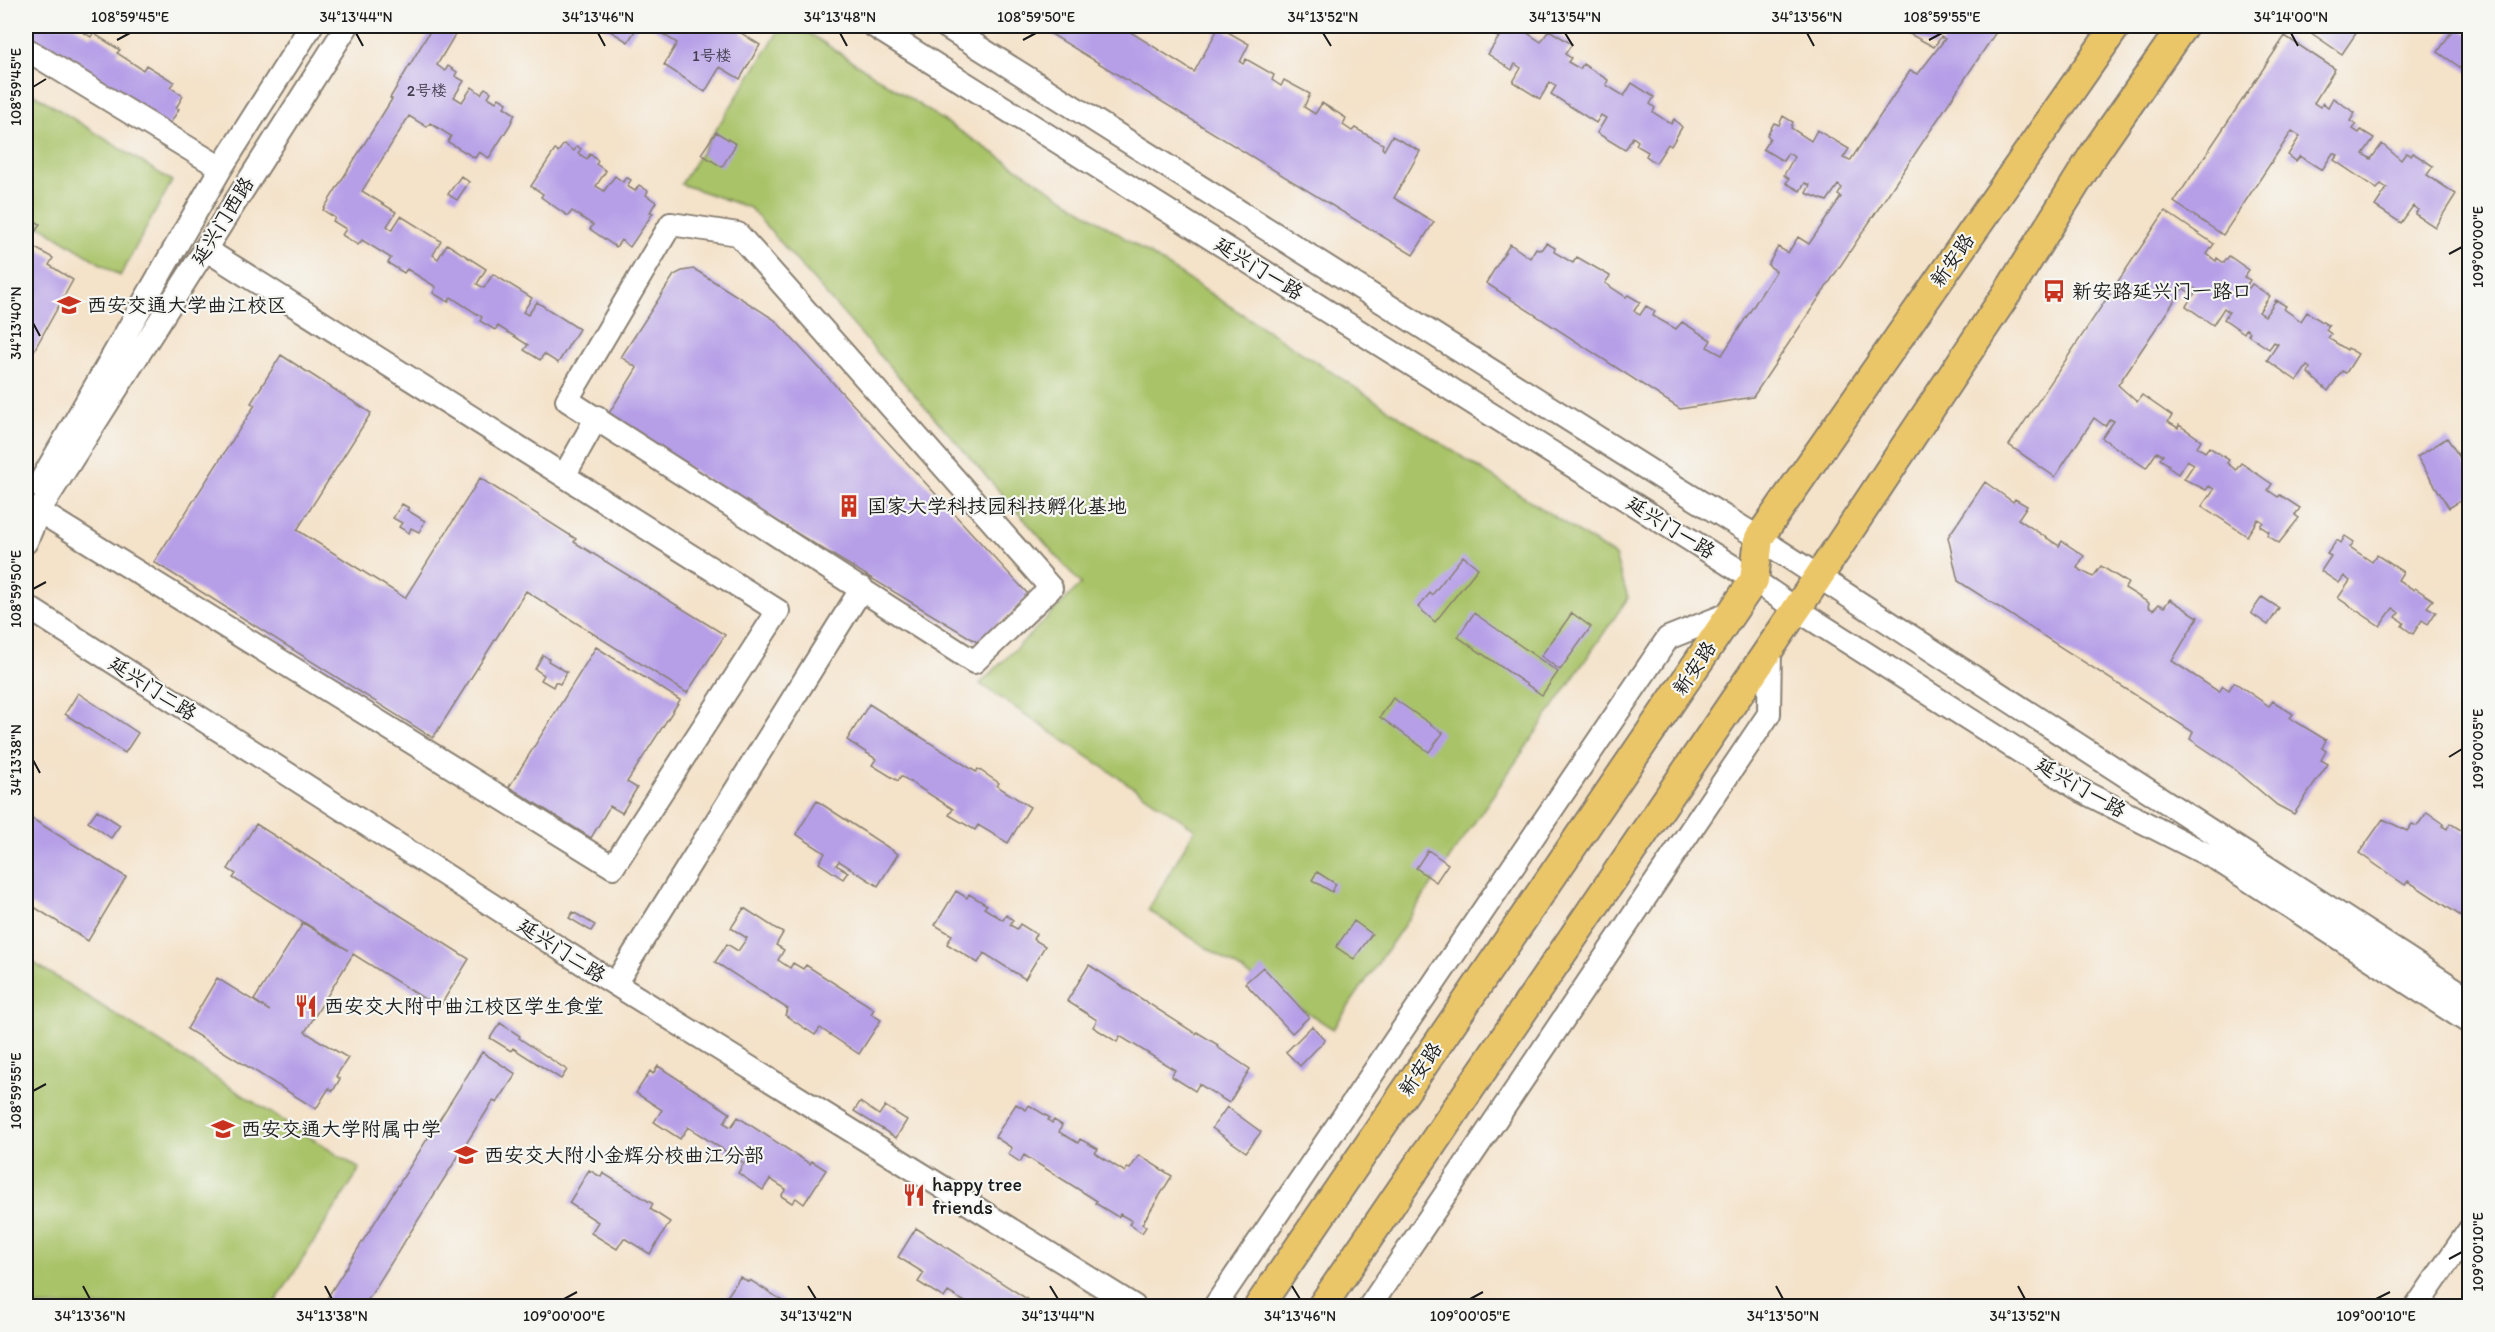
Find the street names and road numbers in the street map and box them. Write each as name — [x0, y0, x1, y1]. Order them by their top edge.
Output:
street label: 延兴门西路 — [185, 171, 259, 270]
street label: 新安路 — [1925, 228, 1980, 291]
street label: 延兴门一路 — [1210, 231, 1309, 305]
street label: 延兴门一路 — [1622, 490, 1721, 564]
street label: 新安路 — [1667, 636, 1721, 700]
street label: 延兴门二路 — [105, 651, 202, 726]
street label: 延兴门一路 — [2032, 752, 2131, 823]
street label: 延兴门二路 — [514, 913, 611, 988]
street label: 新安路 — [1393, 1037, 1447, 1101]

